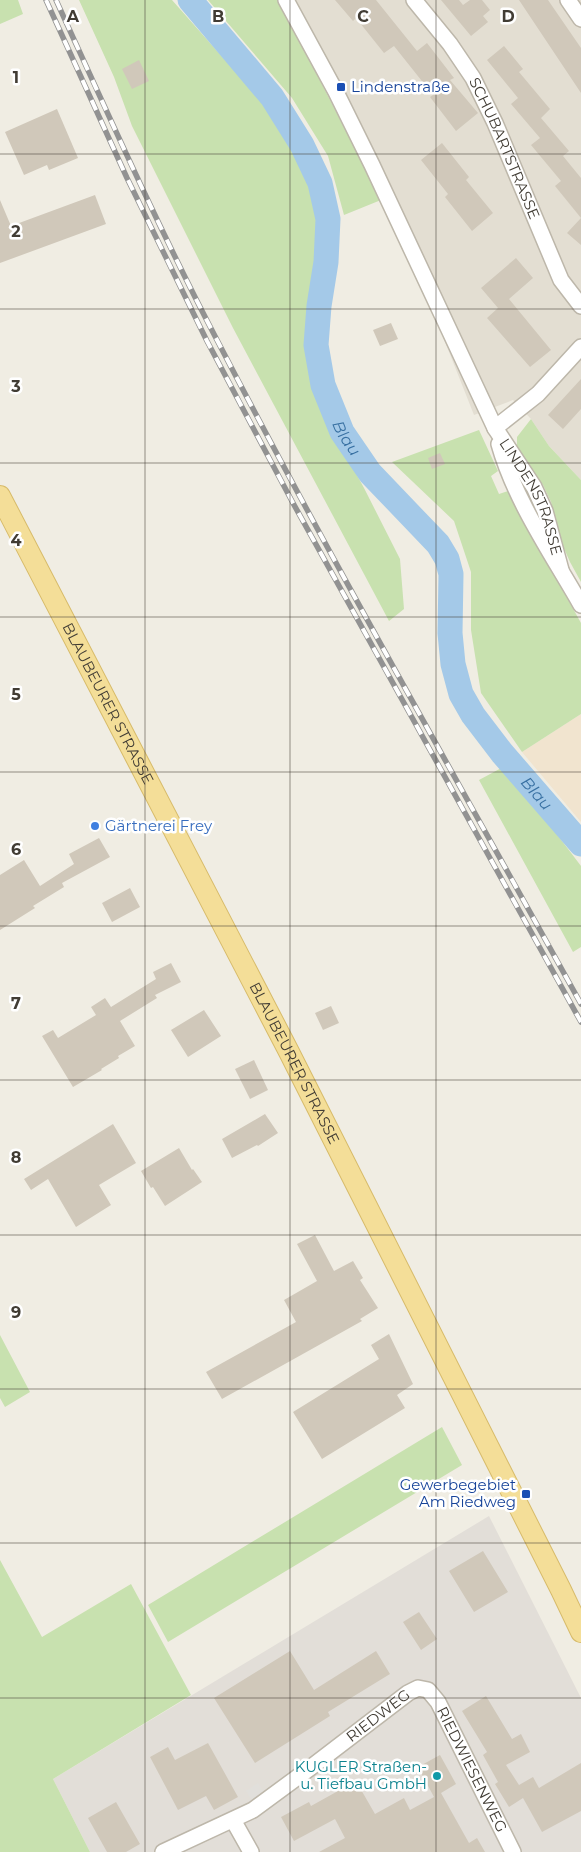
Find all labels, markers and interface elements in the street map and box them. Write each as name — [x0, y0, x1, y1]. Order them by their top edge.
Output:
text: A — [66, 7, 80, 26]
text: B — [212, 7, 224, 26]
text: C — [357, 7, 369, 26]
text: D — [501, 7, 515, 26]
text: 1 — [13, 68, 19, 87]
street label: SCHUBARTSTRASSE — [465, 74, 544, 222]
place label: Lindenstraße — [351, 77, 450, 96]
marker: Lindenstraße — [335, 81, 347, 93]
text: 2 — [11, 222, 21, 241]
text: 3 — [10, 377, 21, 396]
water label: Blau — [328, 418, 364, 460]
street label: LINDENSTRASSE — [496, 435, 567, 557]
text: 4 — [10, 531, 22, 550]
street label: BLAUBEURER STRASSE — [59, 619, 158, 787]
text: 5 — [11, 685, 21, 704]
water label: Blau — [517, 773, 556, 814]
place label: Gärtnerei Frey — [105, 816, 213, 835]
marker: Gärtnerei Frey — [89, 820, 101, 832]
text: 6 — [11, 840, 21, 859]
street label: BLAUBEURER STRASSE — [245, 979, 344, 1147]
text: 7 — [11, 994, 21, 1013]
text: 8 — [11, 1148, 21, 1167]
text: 9 — [11, 1303, 21, 1322]
place label: Gewerbegebiet Am Riedweg — [400, 1475, 516, 1511]
marker: Gewerbegebiet Am Riedweg — [520, 1488, 532, 1500]
street label: RIEDWEG — [342, 1685, 414, 1746]
street label: RIEDWIESENWEG — [433, 1703, 512, 1835]
place label: KUGLER Straßen- u. Tiefbau GmbH — [295, 1757, 427, 1793]
marker: KUGLER Straßen- u. Tiefbau GmbH — [431, 1770, 443, 1782]

